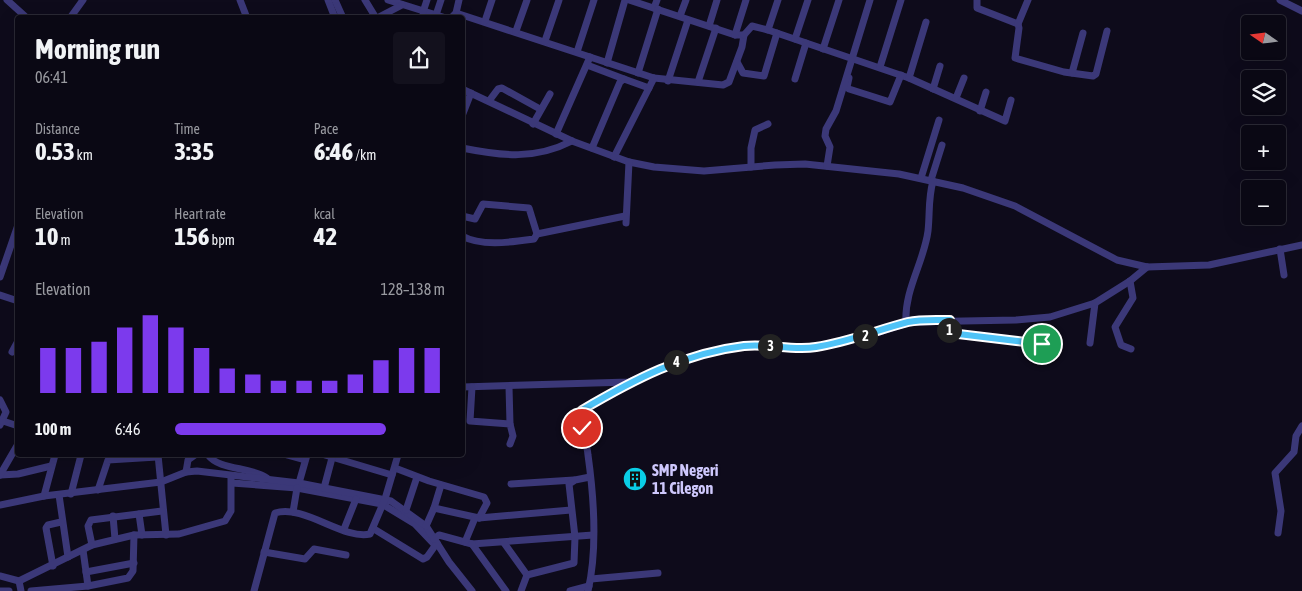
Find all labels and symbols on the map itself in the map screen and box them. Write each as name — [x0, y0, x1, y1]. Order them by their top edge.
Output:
north arrow — [1241, 15, 1286, 60]
pin: 1 — [936, 318, 962, 342]
pin — [1021, 323, 1063, 365]
pin: 2 — [852, 324, 878, 348]
pin: 3 — [758, 334, 782, 358]
pin: 4 — [664, 350, 688, 374]
pin — [561, 407, 603, 449]
place label: SMP Negeri 11 Cilegon — [652, 461, 719, 497]
building icon: SMP Negeri 11 Cilegon — [622, 466, 648, 492]

